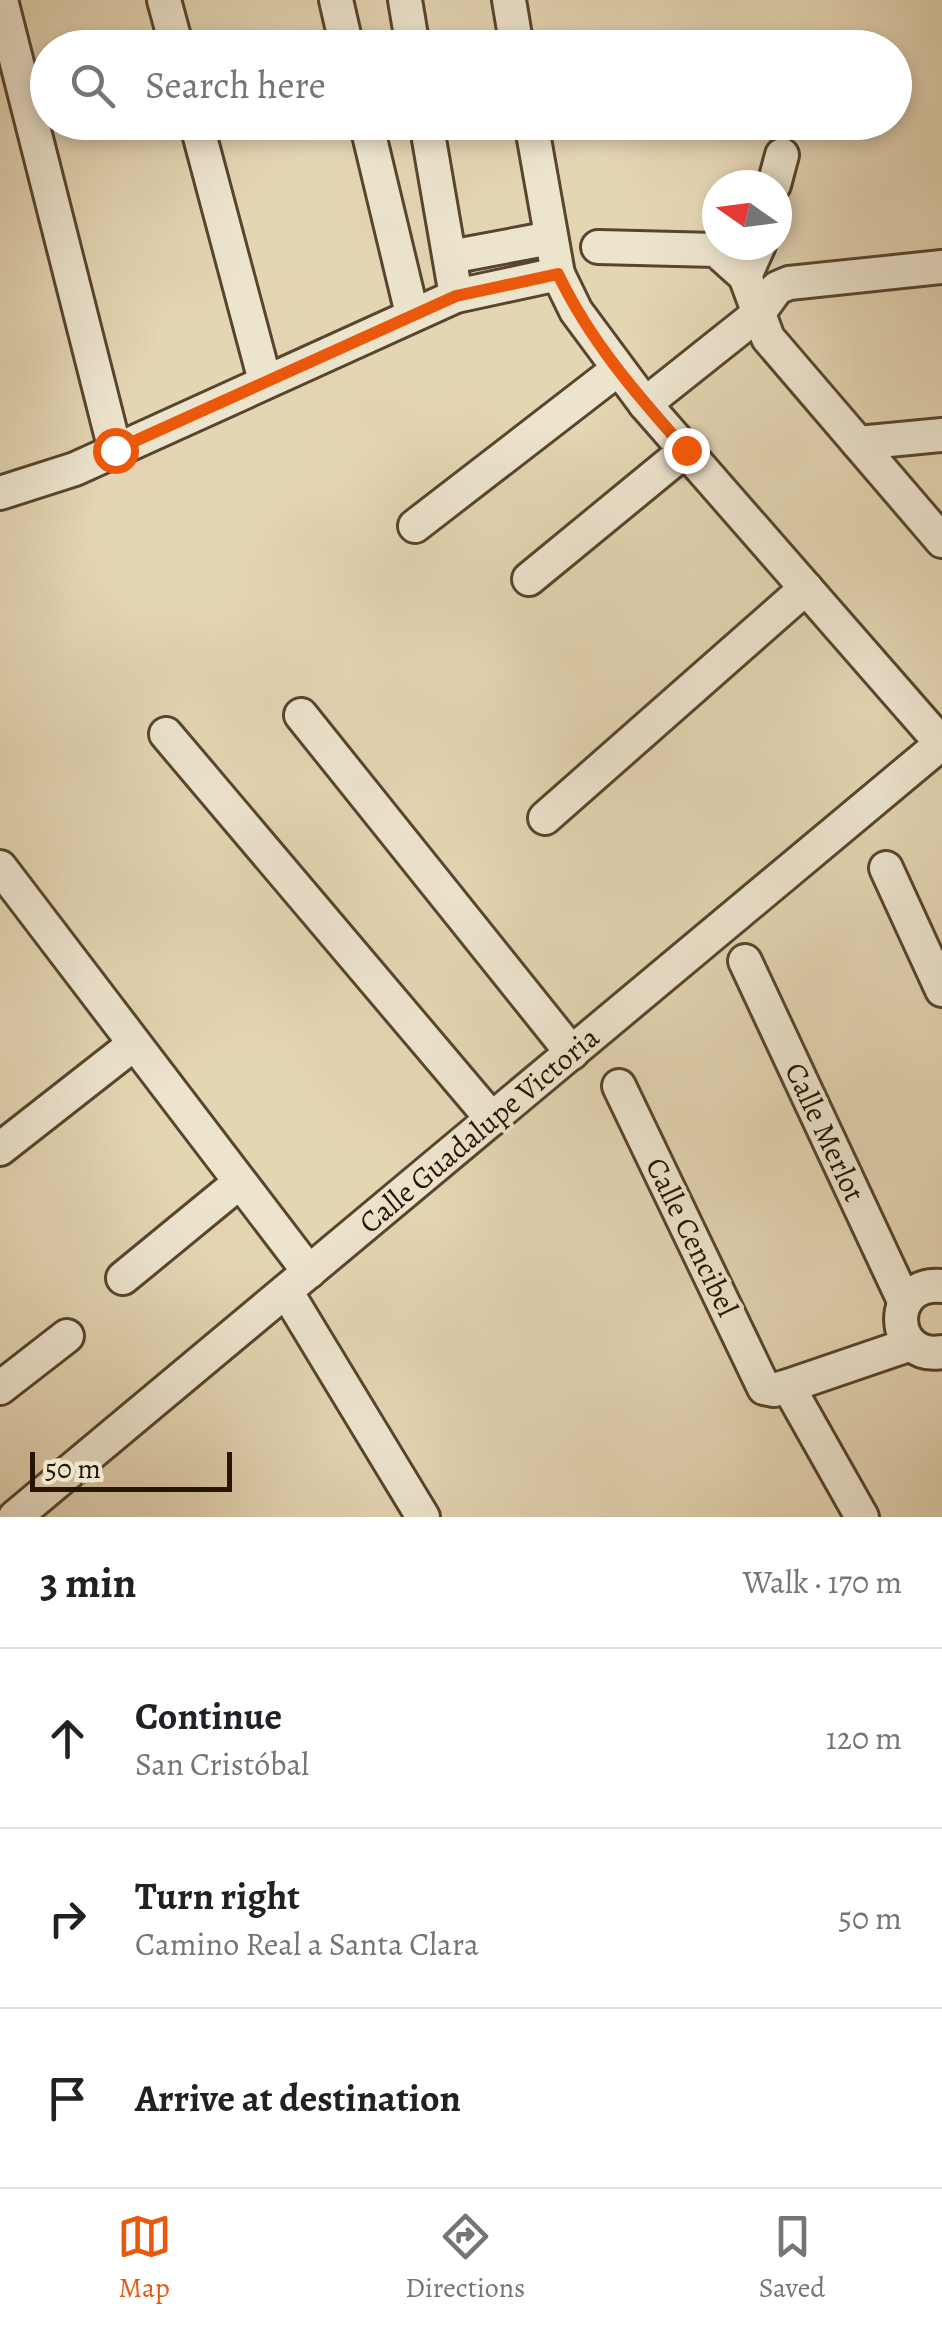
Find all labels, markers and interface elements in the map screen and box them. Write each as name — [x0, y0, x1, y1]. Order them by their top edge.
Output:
search box — [30, 30, 912, 140]
icon: search — [65, 58, 120, 113]
text: Search here — [145, 59, 326, 111]
north arrow — [702, 170, 792, 260]
route start — [93, 428, 139, 474]
route end — [664, 428, 710, 474]
street label: Calle Guadalupe Victoria — [350, 1018, 608, 1242]
street label: Calle Merlot — [775, 1056, 875, 1208]
street label: Calle Cencibel — [636, 1151, 748, 1323]
scale bar — [30, 1447, 232, 1492]
text: 50 m — [45, 1450, 101, 1488]
text: 3 min — [40, 1554, 136, 1611]
text: Walk · 170 m — [743, 1560, 902, 1604]
text: Continue — [135, 1690, 282, 1742]
icon: ahead — [40, 1711, 95, 1766]
text: 120 m — [826, 1716, 902, 1760]
text: San Cristóbal — [135, 1742, 309, 1786]
text: Turn right — [135, 1870, 300, 1922]
icon: right — [40, 1891, 95, 1946]
text: 50 m — [838, 1896, 902, 1940]
text: Camino Real a Santa Clara — [135, 1922, 479, 1966]
icon: arrive — [40, 2071, 95, 2126]
text: Arrive at destination — [135, 2072, 461, 2124]
tab: Map — [117, 2209, 172, 2307]
tab: Directions — [405, 2209, 525, 2307]
tab: Saved — [759, 2209, 825, 2307]

